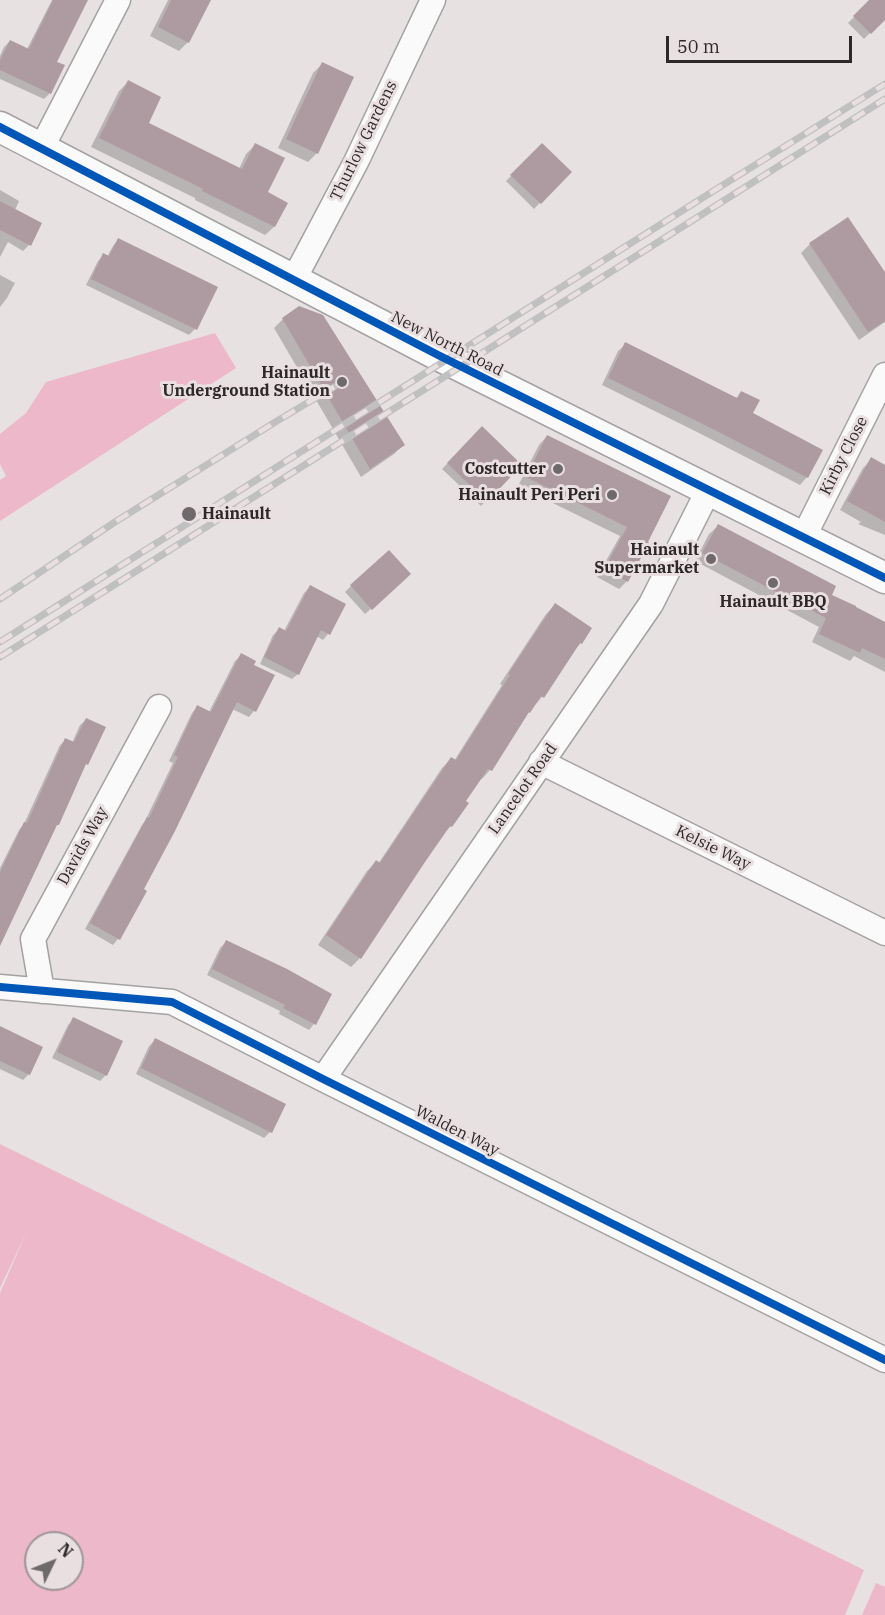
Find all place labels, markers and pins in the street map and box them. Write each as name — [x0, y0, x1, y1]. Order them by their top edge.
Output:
place label: Hainault Underground Station — [162, 363, 330, 401]
marker: Hainault Underground Station — [335, 375, 349, 389]
place label: Costcutter — [464, 459, 546, 479]
marker: Costcutter — [551, 462, 565, 476]
place label: Hainault Peri Peri — [458, 485, 600, 505]
marker: Hainault Peri Peri — [605, 488, 619, 502]
place label: Hainault — [202, 504, 271, 524]
marker: Hainault — [180, 505, 198, 523]
place label: Hainault Supermarket — [594, 540, 699, 578]
marker: Hainault Supermarket — [704, 552, 718, 566]
marker: Hainault BBQ — [766, 576, 780, 590]
place label: Hainault BBQ — [719, 592, 827, 612]

